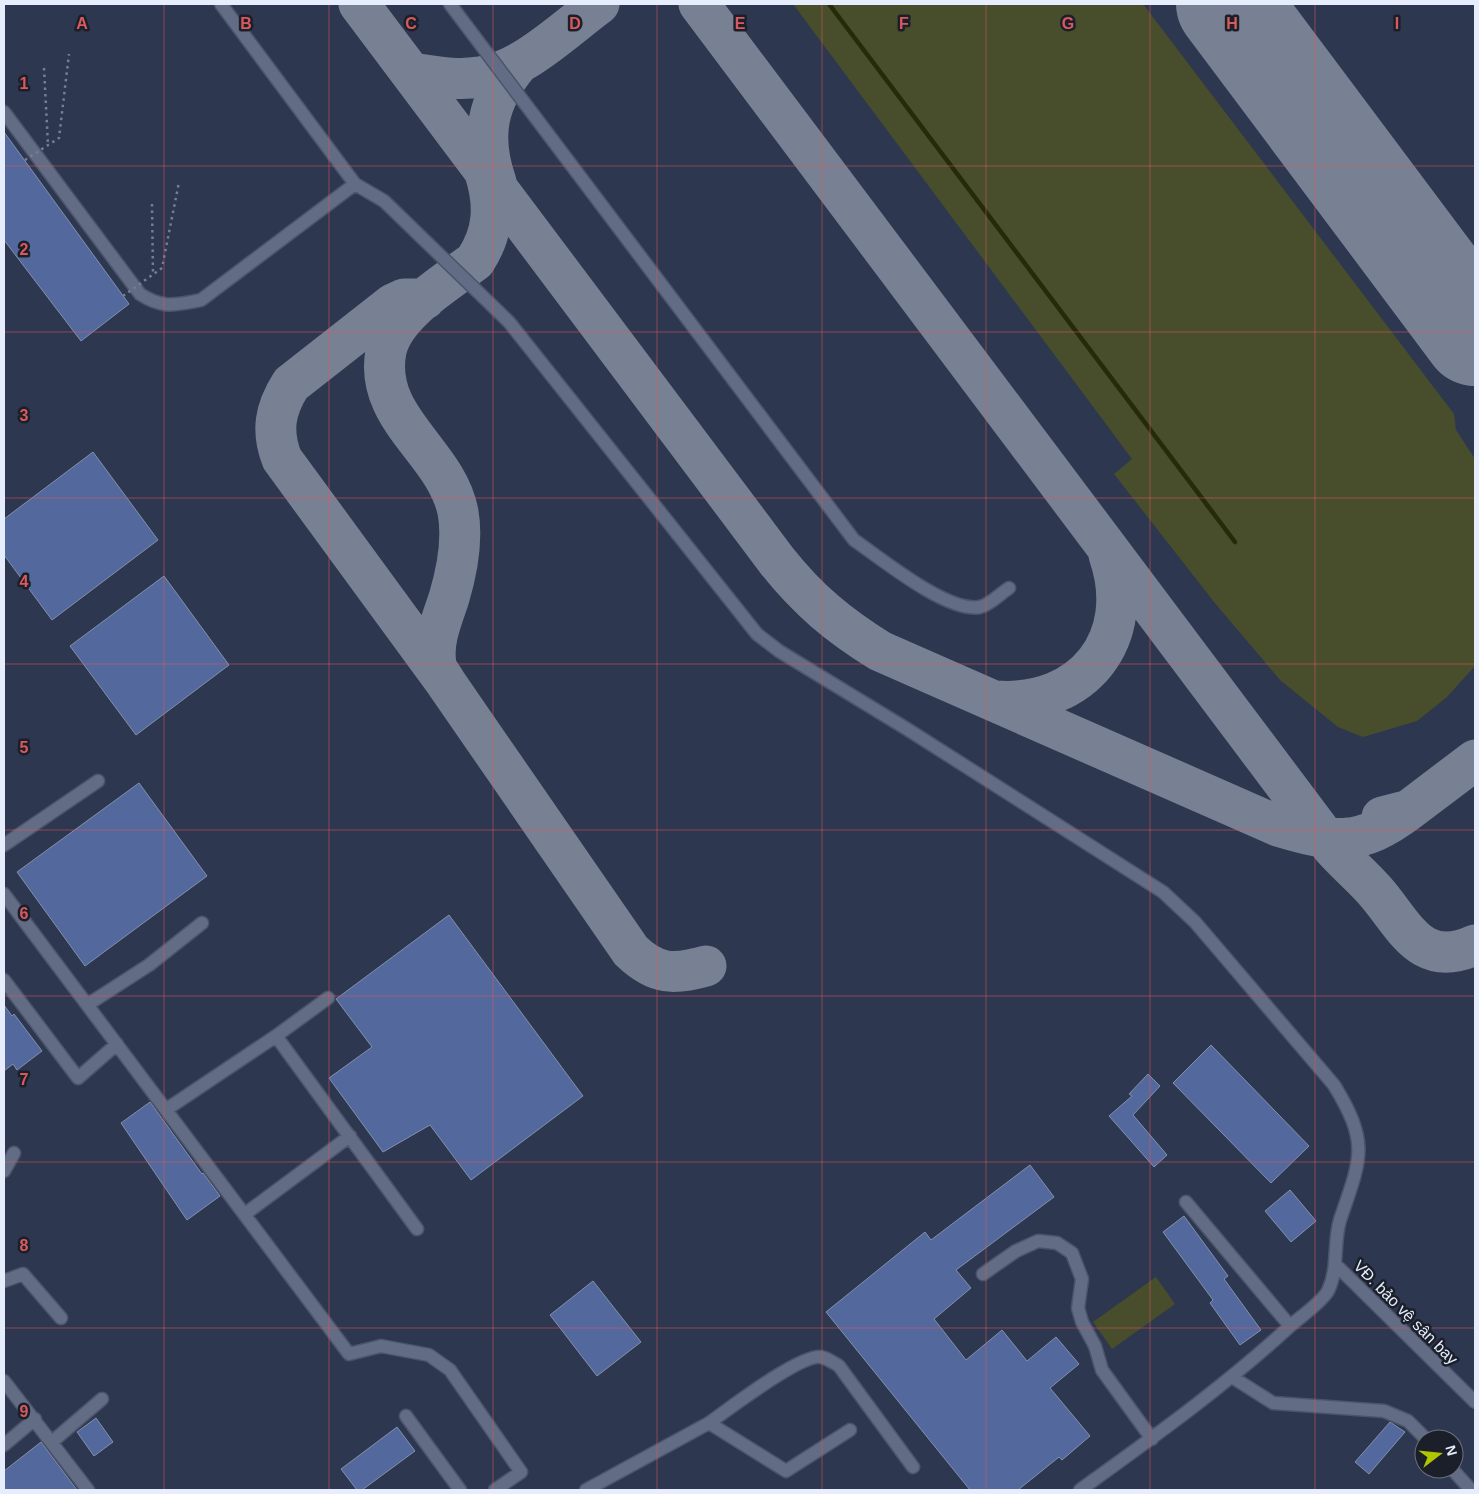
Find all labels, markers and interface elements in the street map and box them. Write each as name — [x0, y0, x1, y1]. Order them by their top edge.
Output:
text: A — [76, 15, 88, 32]
text: B — [240, 15, 252, 32]
text: C — [405, 15, 417, 32]
text: D — [569, 15, 581, 32]
text: E — [735, 15, 746, 32]
text: F — [899, 15, 909, 32]
text: G — [1062, 15, 1074, 32]
text: H — [1226, 15, 1238, 32]
text: I — [1395, 15, 1399, 32]
text: 1 — [20, 75, 29, 92]
text: 2 — [20, 241, 29, 258]
text: 3 — [20, 407, 29, 424]
text: 4 — [20, 573, 29, 590]
text: 5 — [20, 739, 29, 756]
text: 6 — [20, 905, 29, 922]
text: 7 — [20, 1071, 29, 1088]
text: 8 — [20, 1237, 29, 1254]
street label: VĐ. bảo vệ sân bay — [1350, 1257, 1461, 1368]
text: 9 — [20, 1403, 29, 1420]
north arrow — [1414, 1429, 1464, 1479]
text: N — [1442, 1443, 1461, 1457]

